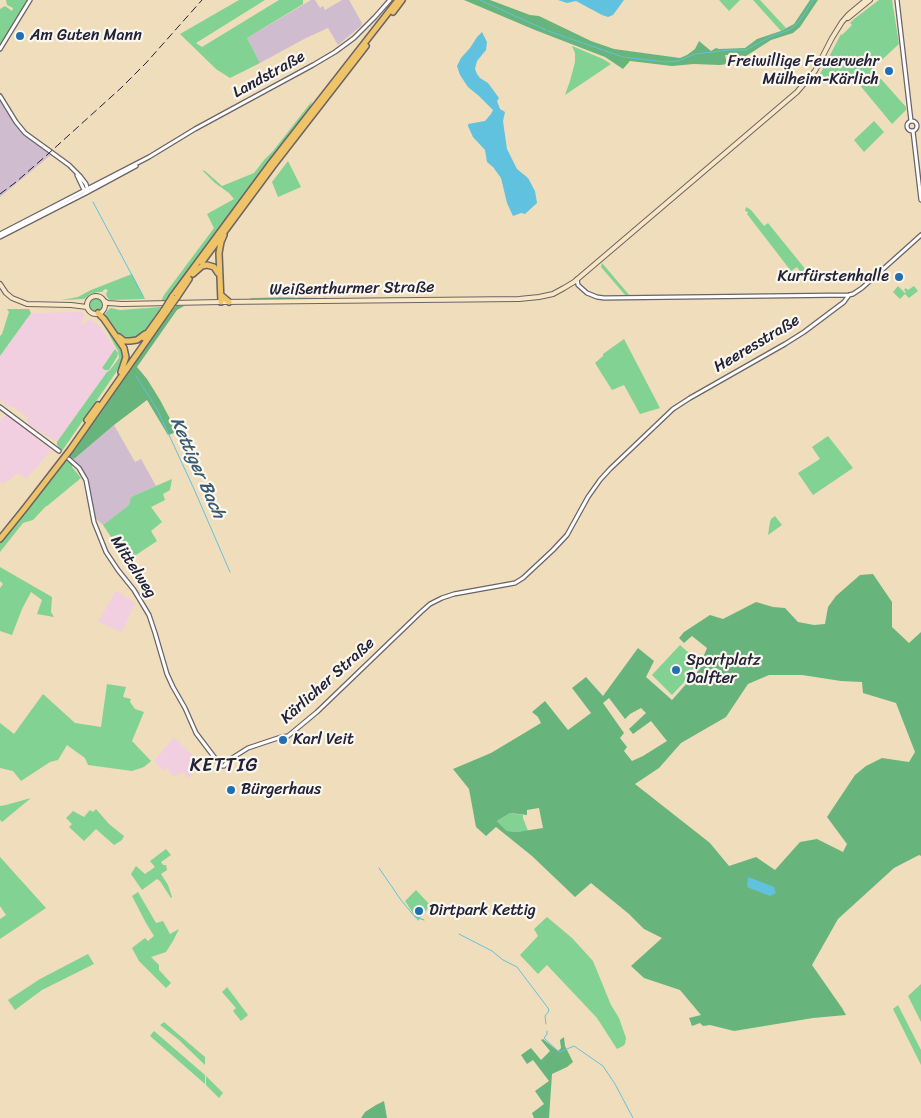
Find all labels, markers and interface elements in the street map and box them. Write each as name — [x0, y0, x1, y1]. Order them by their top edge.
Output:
place label: Am Guten Mann — [30, 26, 142, 46]
marker: Am Guten Mann — [14, 30, 26, 42]
street label: Landstraße — [230, 47, 308, 103]
place label: Freiwillige Feuerwehr Mülheim-Kärlich — [728, 52, 879, 90]
marker: Freiwillige Feuerwehr Mülheim-Kärlich — [883, 65, 895, 77]
place label: Kurfürstenhalle — [778, 267, 889, 287]
marker: Kurfürstenhalle — [893, 271, 905, 283]
street label: Weißenthurmer Straße — [269, 278, 435, 300]
street label: Heeresstraße — [711, 311, 803, 377]
water label: Kettiger Bach — [165, 414, 229, 522]
street label: Mittelweg — [106, 532, 160, 602]
street label: Kärlicher Straße — [277, 634, 379, 728]
place label: Sportplatz Dalfter — [686, 651, 761, 689]
marker: Sportplatz Dalfter — [670, 664, 682, 676]
place label: Karl Veit — [293, 730, 354, 750]
marker: Karl Veit — [277, 734, 289, 746]
district label: KETTIG — [191, 755, 257, 777]
place label: Bürgerhaus — [241, 780, 321, 800]
marker: Bürgerhaus — [225, 784, 237, 796]
place label: Dirtpark Kettig — [429, 901, 536, 921]
marker: Dirtpark Kettig — [413, 905, 425, 917]

